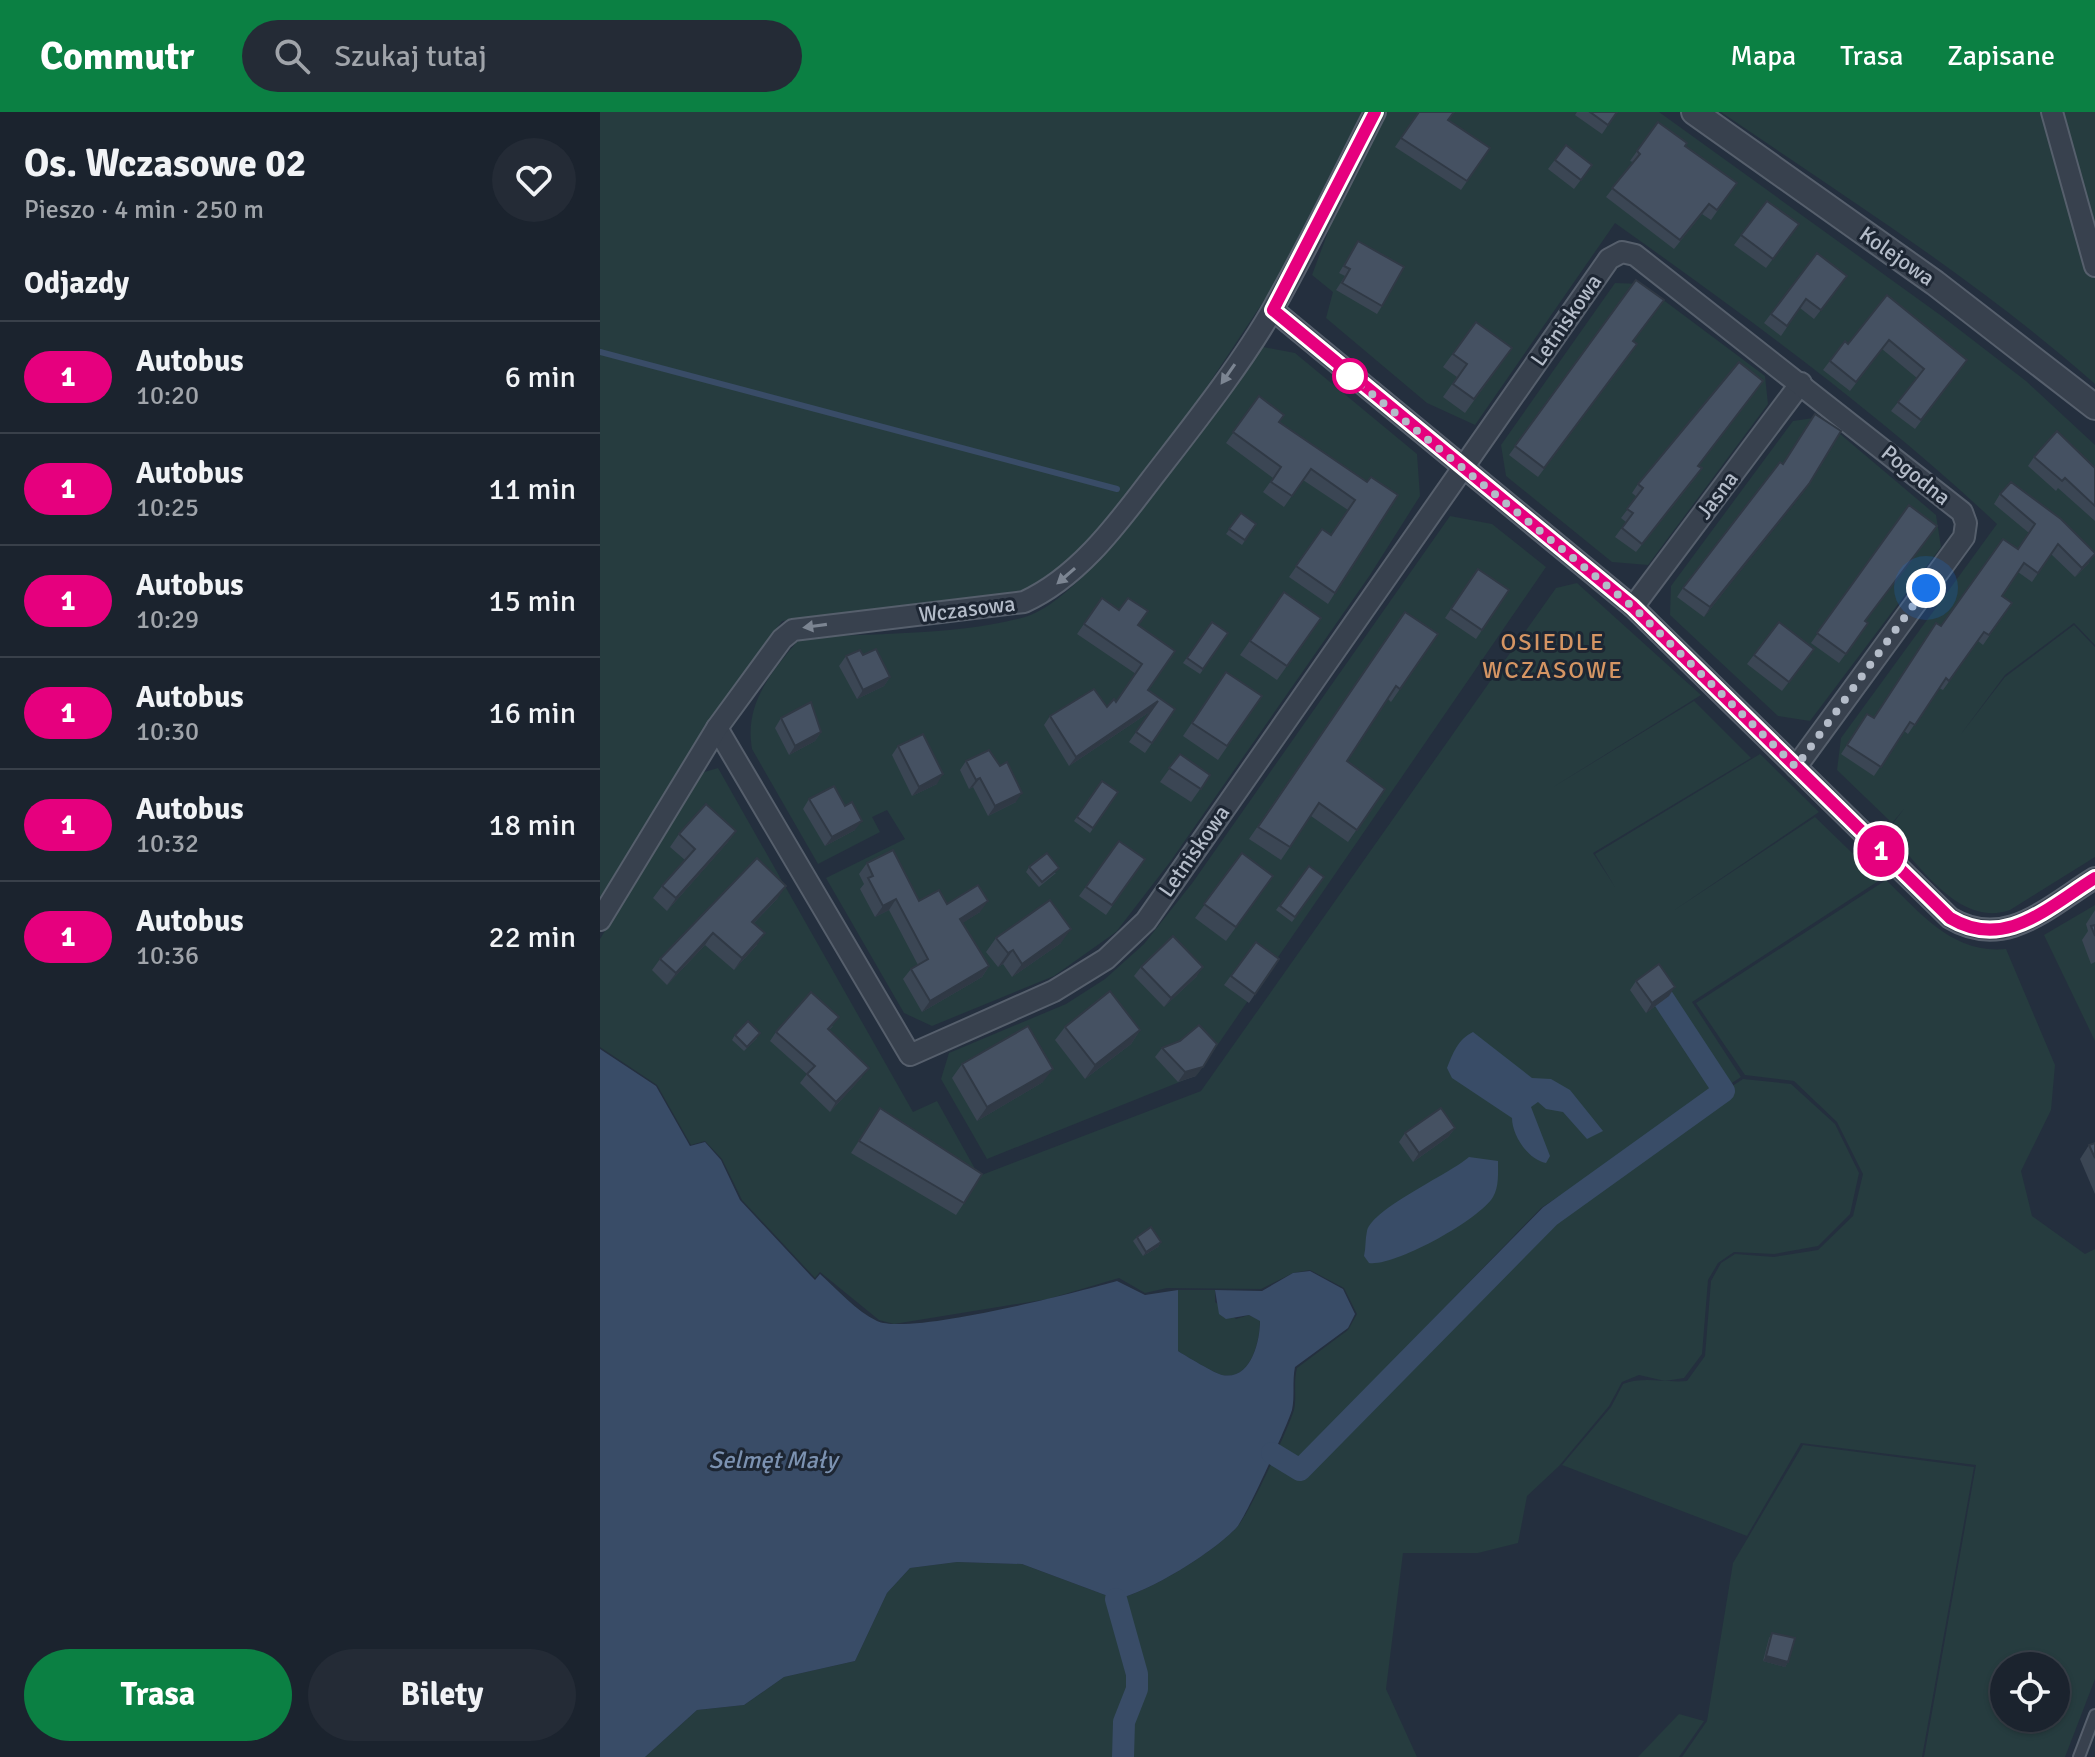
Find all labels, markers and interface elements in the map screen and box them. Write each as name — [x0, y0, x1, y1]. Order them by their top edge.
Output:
search box — [242, 20, 802, 92]
text: Commutr — [40, 33, 194, 80]
icon: search — [270, 34, 314, 78]
text: Szukaj tutaj — [334, 38, 487, 75]
text: Mapa — [1730, 39, 1796, 73]
text: Trasa — [1840, 39, 1903, 73]
text: Zapisane — [1947, 39, 2055, 73]
button: heart — [492, 138, 576, 222]
text: Os. Wczasowe 02 — [24, 140, 306, 187]
text: Pieszo · 4 min · 250 m — [24, 194, 264, 226]
street label: Kolejowa — [1854, 220, 1940, 292]
text: Odjazdy — [24, 265, 129, 302]
street label: Letniskowa — [1525, 269, 1607, 371]
text: Autobus — [136, 343, 244, 380]
text: 6 min — [505, 359, 576, 396]
unlabelled marker — [1333, 359, 1367, 393]
text: 1 — [60, 360, 76, 394]
one-way arrow — [1221, 363, 1236, 384]
text: 10:20 — [136, 380, 199, 412]
street label: Pogodna — [1876, 439, 1956, 511]
text: Autobus — [136, 455, 244, 492]
street label: Jasna — [1690, 466, 1744, 524]
text: 11 min — [489, 471, 576, 508]
text: 1 — [60, 472, 76, 506]
text: 10:25 — [136, 492, 199, 524]
text: Autobus — [136, 567, 244, 604]
one-way arrow — [1056, 567, 1075, 585]
your location — [1906, 568, 1946, 608]
text: 15 min — [489, 583, 576, 620]
text: 1 — [60, 584, 76, 618]
street label: Wczasowa — [917, 590, 1017, 628]
text: 10:29 — [136, 604, 199, 636]
one-way arrow — [802, 620, 827, 633]
district label: OSIEDLE WCZASOWE — [1482, 627, 1624, 685]
text: Autobus — [136, 679, 244, 716]
text: 16 min — [489, 695, 576, 732]
text: 1 — [60, 696, 76, 730]
text: 10:30 — [136, 716, 199, 748]
text: Autobus — [136, 791, 244, 828]
street label: Letniskowa — [1153, 800, 1235, 902]
text: 18 min — [489, 807, 576, 844]
text: 1 — [60, 808, 76, 842]
line badge: 1 — [1855, 825, 1907, 877]
text: 10:32 — [136, 828, 199, 860]
text: 1 — [1873, 834, 1889, 868]
text: Autobus — [136, 903, 244, 940]
text: 22 min — [489, 919, 576, 956]
text: 1 — [60, 920, 76, 954]
text: 10:36 — [136, 940, 199, 972]
water label: Selmęt Mały — [709, 1445, 840, 1475]
button: Trasa — [24, 1649, 292, 1741]
button: Bilety — [308, 1649, 576, 1741]
map controls — [1990, 1652, 2070, 1732]
button: locate — [1990, 1652, 2070, 1732]

